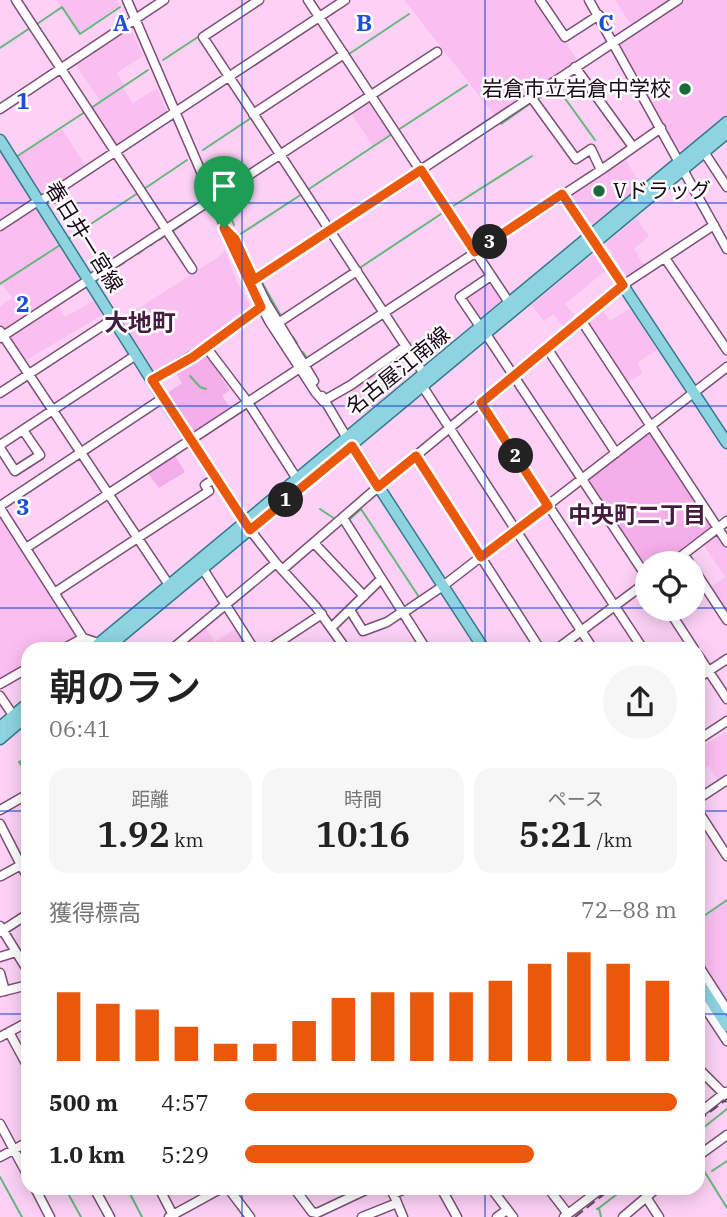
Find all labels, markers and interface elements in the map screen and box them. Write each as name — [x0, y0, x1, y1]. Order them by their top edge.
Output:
text: A — [113, 7, 129, 37]
text: B — [356, 7, 372, 37]
text: C — [598, 7, 614, 37]
place label: 岩倉市立岩倉中学校 — [482, 74, 671, 102]
marker: 岩倉市立岩倉中学校 — [677, 81, 693, 97]
text: 1 — [16, 85, 30, 115]
pin — [194, 156, 254, 228]
icon: arrive — [205, 167, 243, 205]
street label: 春日井一宮線 — [40, 176, 130, 297]
place label: Vドラッグ — [613, 176, 711, 204]
marker: Vドラッグ — [591, 183, 607, 199]
pin: 3 — [472, 224, 508, 260]
text: 3 — [484, 229, 495, 253]
text: 2 — [16, 288, 30, 318]
district label: 大地町 — [104, 306, 176, 338]
street label: 名古屋江南線 — [340, 320, 455, 421]
pin: 2 — [498, 438, 534, 474]
text: 2 — [510, 443, 521, 467]
pin: 1 — [268, 482, 304, 518]
text: 1 — [280, 487, 291, 511]
text: 3 — [16, 491, 30, 521]
district label: 中央町二丁目 — [568, 499, 706, 529]
map controls — [635, 551, 705, 621]
button: locate — [635, 551, 705, 621]
text: 朝のラン — [49, 662, 201, 711]
button: share — [603, 665, 677, 739]
text: 06:41 — [49, 713, 111, 743]
text: 距離 — [131, 787, 169, 811]
text: 時間 — [344, 787, 382, 811]
text: ペース — [548, 787, 604, 811]
text: 1.92 — [97, 811, 170, 857]
text: 10:16 — [316, 811, 410, 857]
text: 5:21 — [519, 811, 592, 857]
text: km — [170, 828, 204, 852]
text: /km — [592, 828, 633, 852]
text: 72–88 m — [581, 894, 677, 924]
text: 獲得標高 — [49, 897, 141, 927]
text: 500 m — [49, 1087, 118, 1117]
text: 4:57 — [161, 1087, 209, 1117]
text: 1.0 km — [49, 1139, 125, 1169]
text: 5:29 — [161, 1139, 209, 1169]

